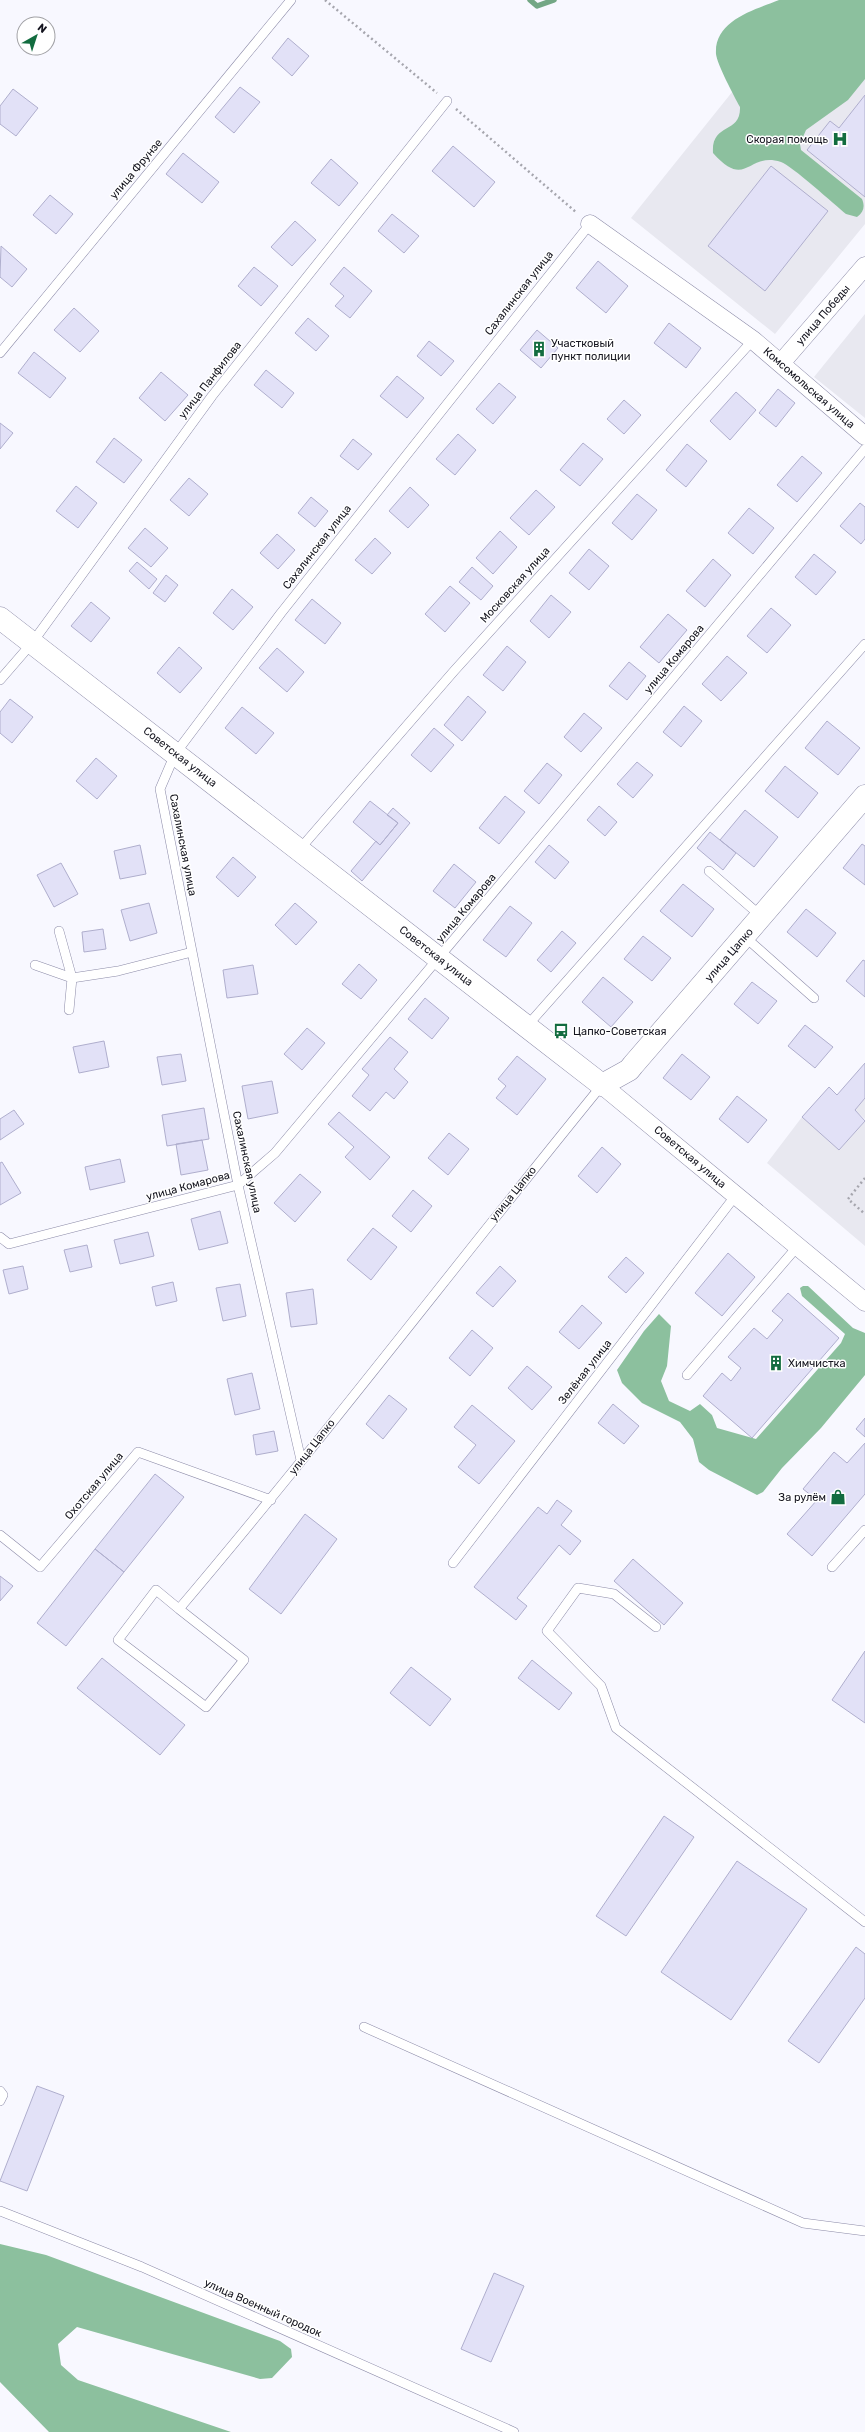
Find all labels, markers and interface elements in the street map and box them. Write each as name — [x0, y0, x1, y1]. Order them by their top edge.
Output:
north arrow — [16, 16, 56, 56]
text: N — [35, 21, 49, 36]
hospital icon: Скорая помощь — [831, 130, 849, 148]
place label: Скорая помощь — [746, 133, 828, 146]
street label: улица Фрунзе — [107, 136, 165, 202]
street label: Сахалинская улица — [482, 248, 556, 338]
street label: улица Победы — [793, 282, 853, 348]
place label: Участковый пункт полиции — [551, 337, 630, 363]
street label: улица Панфилова — [176, 339, 244, 421]
building icon: Участковый пункт полиции — [530, 340, 548, 358]
street label: Комсомольская улица — [761, 345, 857, 431]
street label: Сахалинская улица — [280, 502, 354, 592]
street label: Московская улица — [478, 544, 552, 626]
street label: улица Комарова — [641, 622, 707, 696]
street label: Советская улица — [141, 724, 219, 790]
street label: Сахалинская улица — [167, 793, 199, 897]
street label: улица Комарова — [433, 871, 499, 945]
street label: Советская улица — [397, 923, 475, 989]
street label: улица Цапко — [702, 925, 756, 985]
bus stop icon: Цапко-Советская — [552, 1022, 570, 1040]
place label: Цапко-Советская — [573, 1025, 667, 1038]
street label: Сахалинская улица — [230, 1110, 264, 1214]
street label: Советская улица — [651, 1123, 729, 1191]
street label: улица Цапко — [487, 1164, 539, 1224]
street label: улица Комарова — [145, 1169, 231, 1203]
street label: Зелёная улица — [556, 1337, 614, 1407]
building icon: Химчистка — [767, 1354, 785, 1372]
place label: Химчистка — [788, 1357, 846, 1370]
street label: улица Цапко — [286, 1417, 338, 1477]
street label: Охотская улица — [62, 1450, 126, 1522]
shop icon: За рулём — [829, 1488, 847, 1506]
place label: За рулём — [778, 1491, 826, 1504]
street label: улица Военный городок — [202, 2276, 324, 2340]

